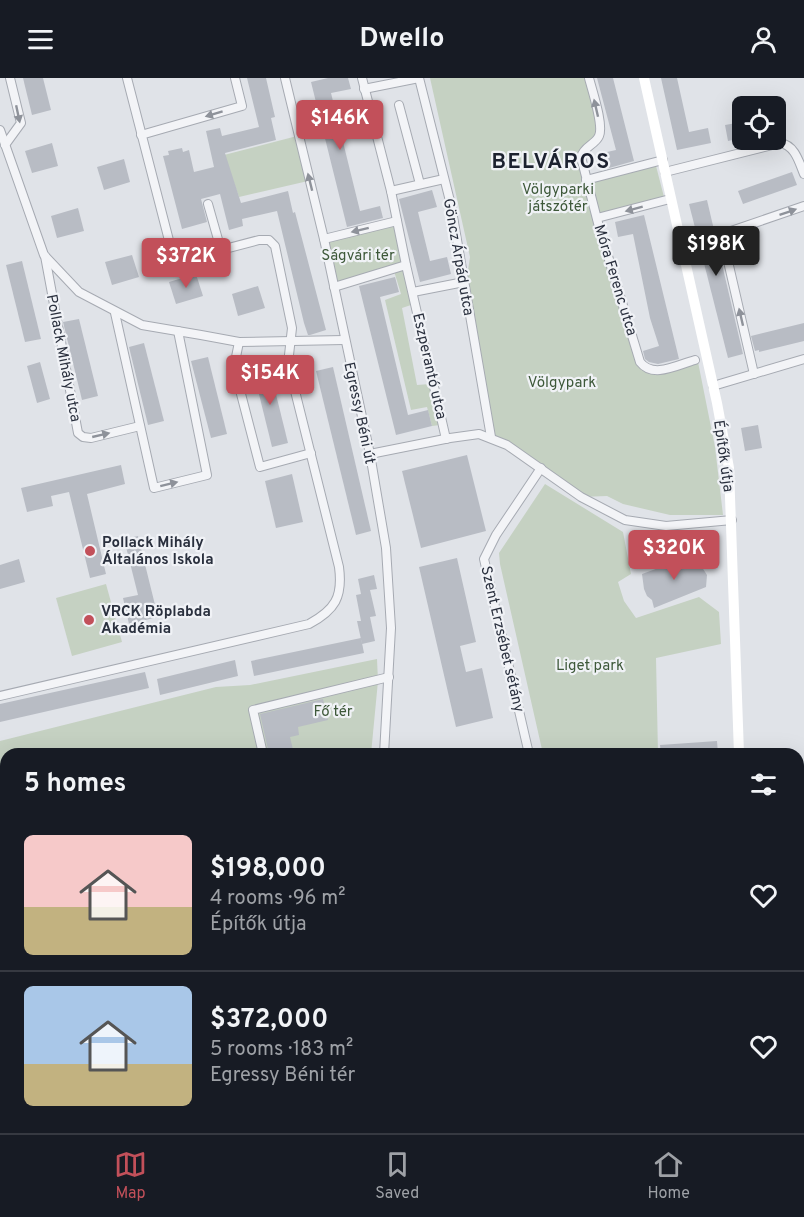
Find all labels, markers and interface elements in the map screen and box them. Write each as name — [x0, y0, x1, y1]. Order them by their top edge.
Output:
text: Dwello — [360, 22, 444, 56]
icon: menu — [24, 23, 57, 56]
icon: person — [747, 23, 780, 56]
map controls — [732, 96, 786, 150]
button: locate — [732, 96, 786, 150]
one-way arrow — [591, 98, 600, 117]
pin: $146K — [298, 100, 382, 151]
one-way arrow — [14, 105, 23, 124]
text: $146K — [310, 106, 370, 132]
one-way arrow — [205, 110, 223, 119]
district label: BELVÁROS — [491, 148, 611, 176]
one-way arrow — [305, 173, 315, 191]
park label: Völgyparki játszótér — [522, 181, 594, 217]
street label: Göncz Árpád utca — [438, 197, 478, 317]
one-way arrow — [625, 204, 643, 214]
one-way arrow — [779, 206, 797, 216]
street label: Móra Ferenc utca — [589, 222, 641, 338]
one-way arrow — [351, 225, 369, 235]
pin: $198K — [674, 226, 758, 277]
text: $198K — [686, 232, 746, 258]
pin: $372K — [144, 238, 228, 289]
text: $372K — [156, 244, 216, 270]
park label: Ságvári tér — [321, 247, 395, 266]
street label: Pollack Mihály utca — [41, 293, 84, 424]
one-way arrow — [735, 308, 745, 326]
street label: Eszperantó utca — [407, 311, 450, 421]
pin: $154K — [228, 355, 312, 406]
text: $154K — [240, 361, 300, 387]
street label: Egressy Béni út — [338, 361, 379, 466]
park label: Völgypark — [528, 374, 596, 393]
street label: Építők útja — [708, 419, 738, 493]
one-way arrow — [91, 430, 110, 440]
one-way arrow — [160, 479, 178, 489]
pin: $320K — [632, 530, 716, 581]
place label: Pollack Mihály Általános Iskola — [102, 534, 214, 570]
text: $320K — [642, 536, 706, 562]
marker: Pollack Mihály Általános Iskola — [83, 544, 97, 558]
street label: Szent Erzsébet sétány — [475, 564, 528, 714]
place label: VRCK Röplabda Akadémia — [101, 603, 211, 639]
marker: VRCK Röplabda Akadémia — [82, 613, 96, 627]
park label: Liget park — [556, 657, 624, 676]
park label: Fő tér — [313, 703, 353, 722]
text: 5 homes — [24, 768, 126, 801]
icon: filters — [747, 768, 780, 801]
text: $198,000 — [210, 853, 326, 886]
icon: home — [72, 859, 144, 931]
icon: heart — [747, 879, 780, 912]
text: 4 rooms · 96 m² — [210, 886, 345, 912]
text: Építők útja — [210, 912, 307, 938]
text: $372,000 — [210, 1004, 328, 1037]
icon: home — [72, 1010, 144, 1082]
icon: heart — [747, 1030, 780, 1063]
text: 5 rooms · 183 m² — [210, 1037, 353, 1063]
text: Egressy Béni tér — [210, 1063, 355, 1089]
tab: Map — [114, 1148, 147, 1204]
tab: Saved — [375, 1148, 419, 1204]
tab: Home — [647, 1148, 690, 1204]

